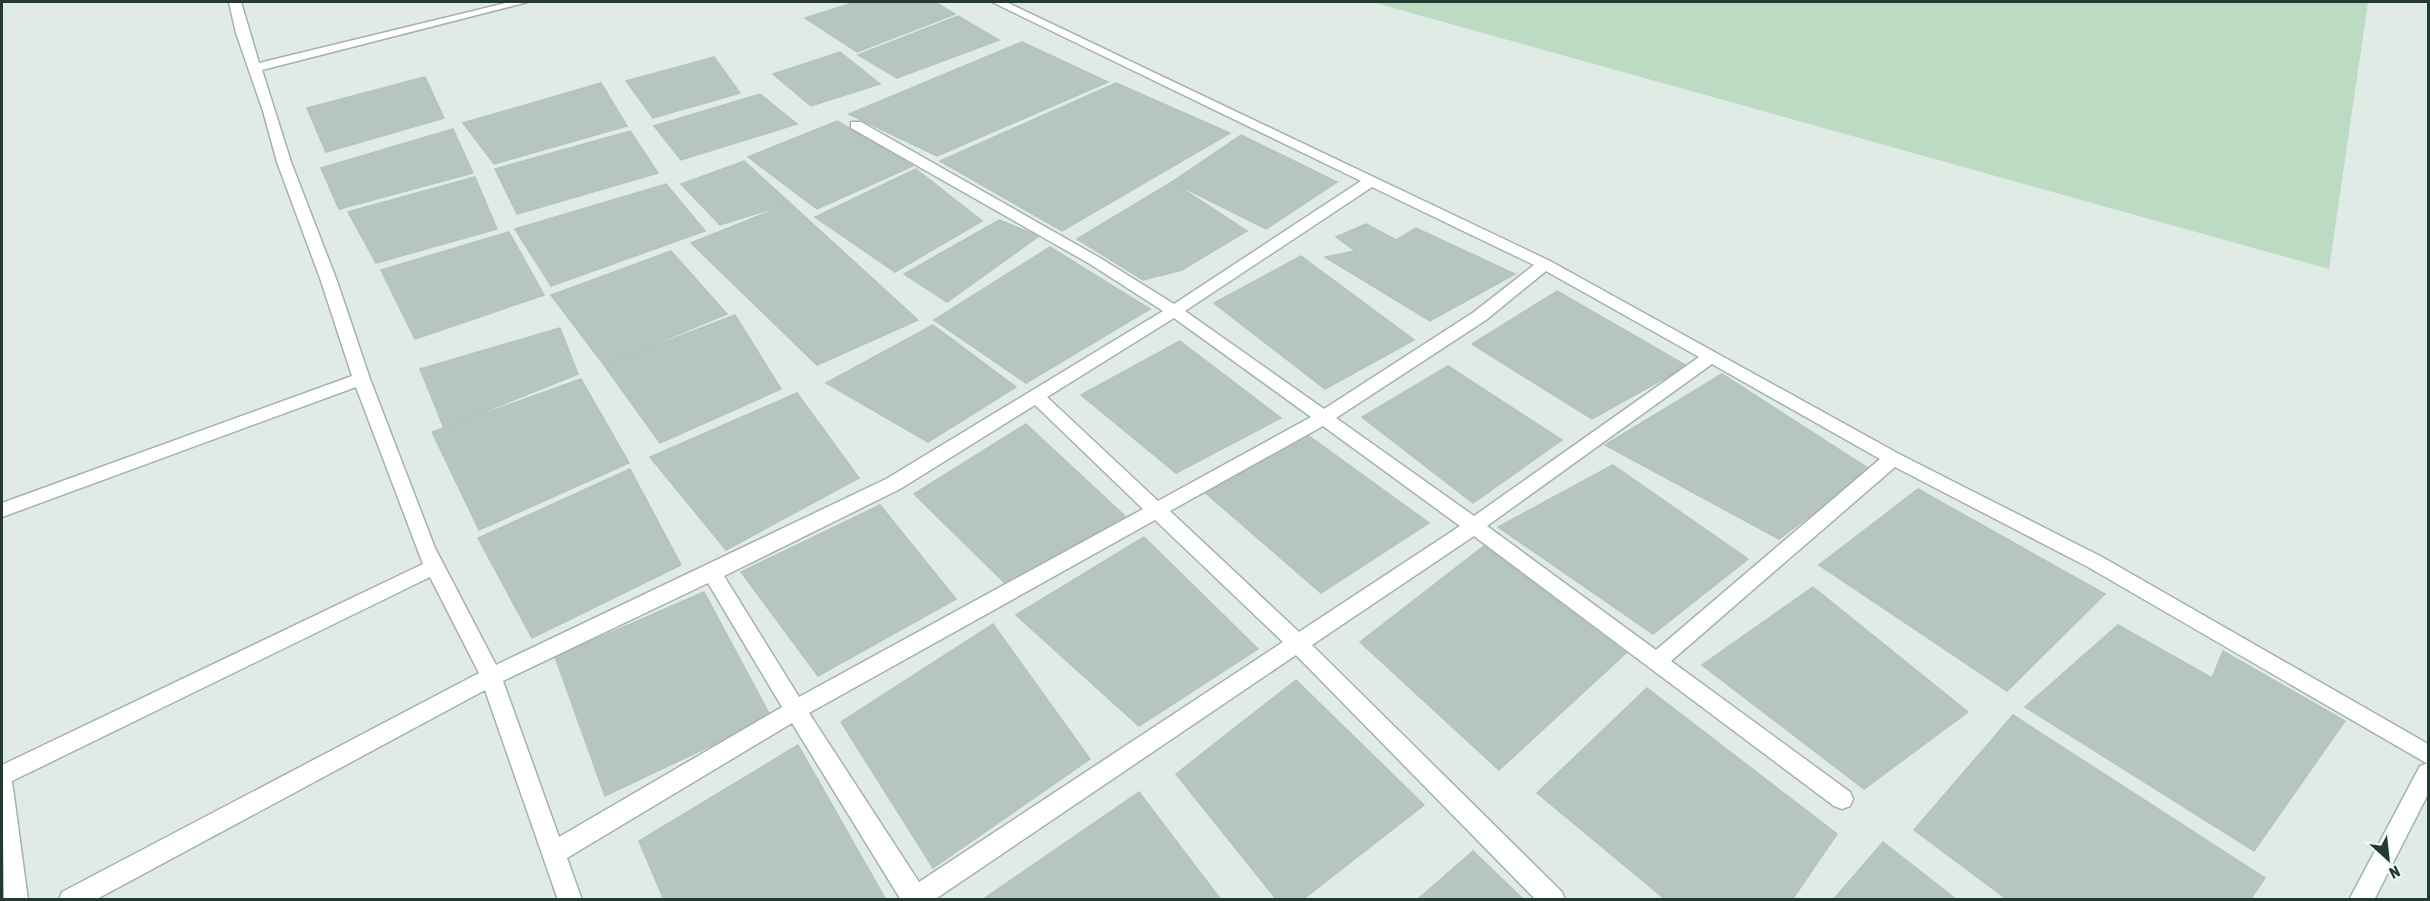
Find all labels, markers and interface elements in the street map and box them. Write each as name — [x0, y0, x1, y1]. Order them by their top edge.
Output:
north arrow — [2358, 829, 2418, 889]
text: N — [2387, 862, 2403, 883]

